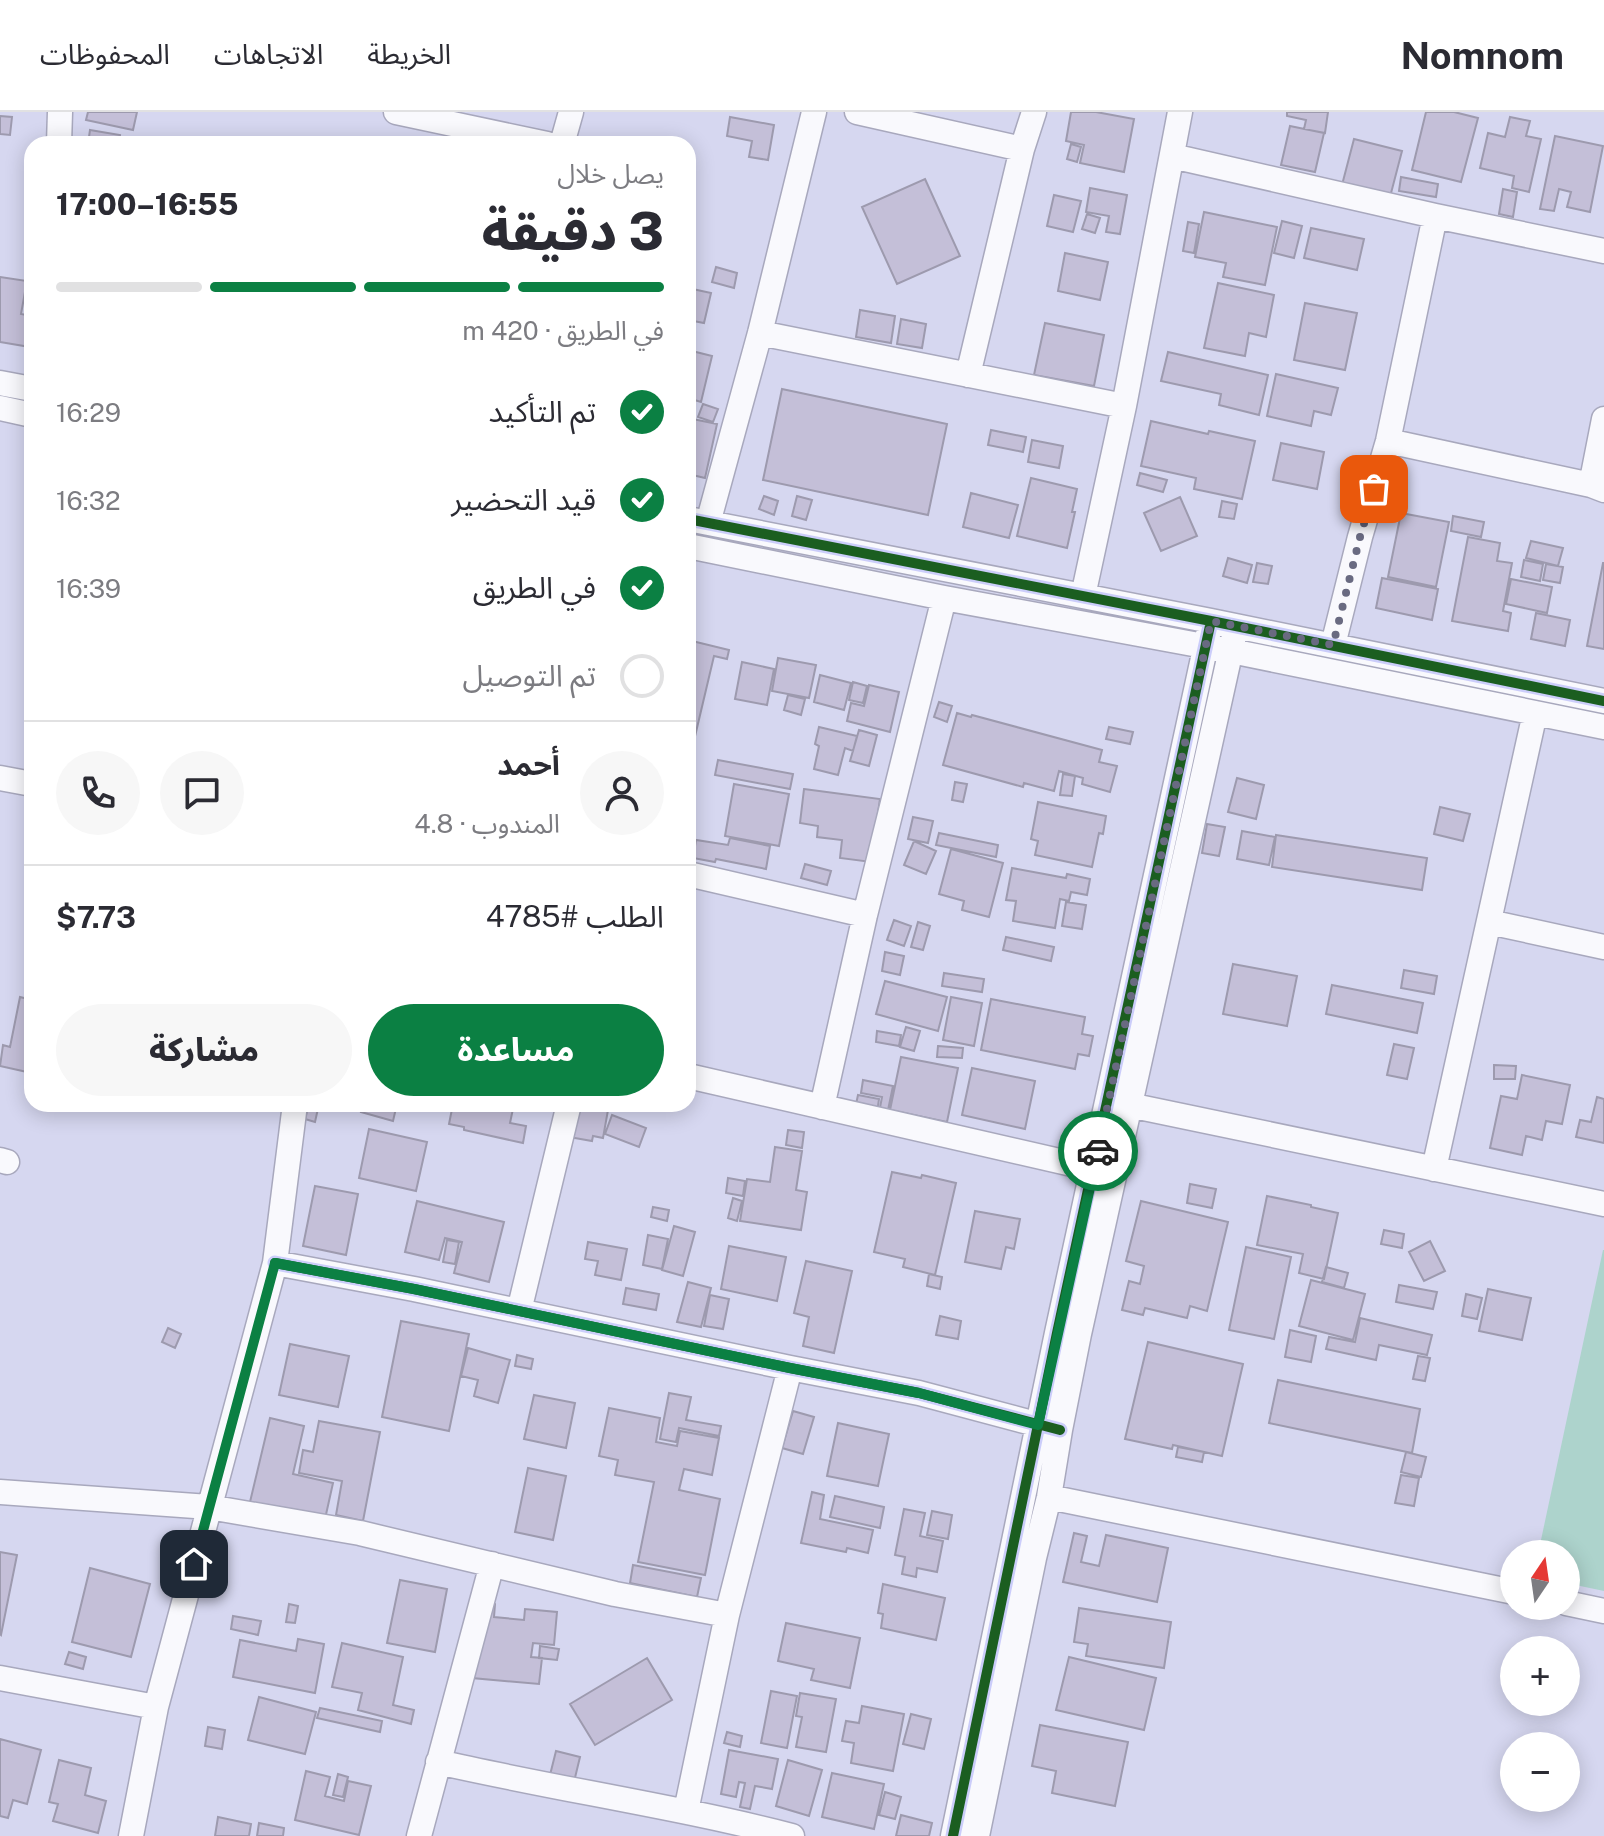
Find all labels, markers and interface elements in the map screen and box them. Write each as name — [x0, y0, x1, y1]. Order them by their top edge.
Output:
text: Nomnom — [1400, 33, 1564, 78]
text: المحفوظات — [40, 37, 170, 70]
text: الاتجاهات — [214, 37, 323, 70]
text: الخريطة — [367, 37, 451, 70]
text: يصل خلال — [557, 158, 664, 189]
text: 16:55–17:00 — [56, 186, 238, 222]
text: 3 دقيقة — [482, 201, 664, 262]
text: في الطريق · 420 m — [462, 315, 664, 346]
icon: check — [620, 390, 664, 434]
text: تم التأكيد — [489, 393, 596, 429]
text: 16:29 — [56, 397, 121, 428]
pin — [1340, 455, 1408, 523]
icon: bag — [1352, 467, 1396, 511]
icon: check — [620, 478, 664, 522]
text: قيد التحضير — [451, 481, 596, 517]
text: 16:32 — [56, 485, 121, 516]
icon: check — [620, 566, 664, 610]
text: في الطريق — [473, 569, 596, 605]
text: 16:39 — [56, 573, 121, 604]
text: تم التوصيل — [462, 657, 596, 693]
text: أحمد — [497, 746, 560, 782]
button: phone — [56, 751, 140, 835]
button: chat — [160, 751, 244, 835]
button: person — [580, 751, 664, 835]
text: المندوب · 4.8 — [414, 808, 560, 839]
text: الطلب #4785 — [486, 898, 664, 934]
text: $7.73 — [56, 899, 136, 935]
button: مشاركة — [56, 1004, 352, 1096]
button: مساعدة — [368, 1004, 664, 1096]
courier — [1058, 1111, 1138, 1191]
icon: car — [1076, 1129, 1120, 1173]
pin — [160, 1530, 228, 1598]
north arrow — [1500, 1540, 1580, 1620]
map controls — [1500, 1540, 1580, 1812]
icon: home — [172, 1542, 216, 1586]
button: + — [1500, 1636, 1580, 1716]
button: − — [1500, 1732, 1580, 1812]

